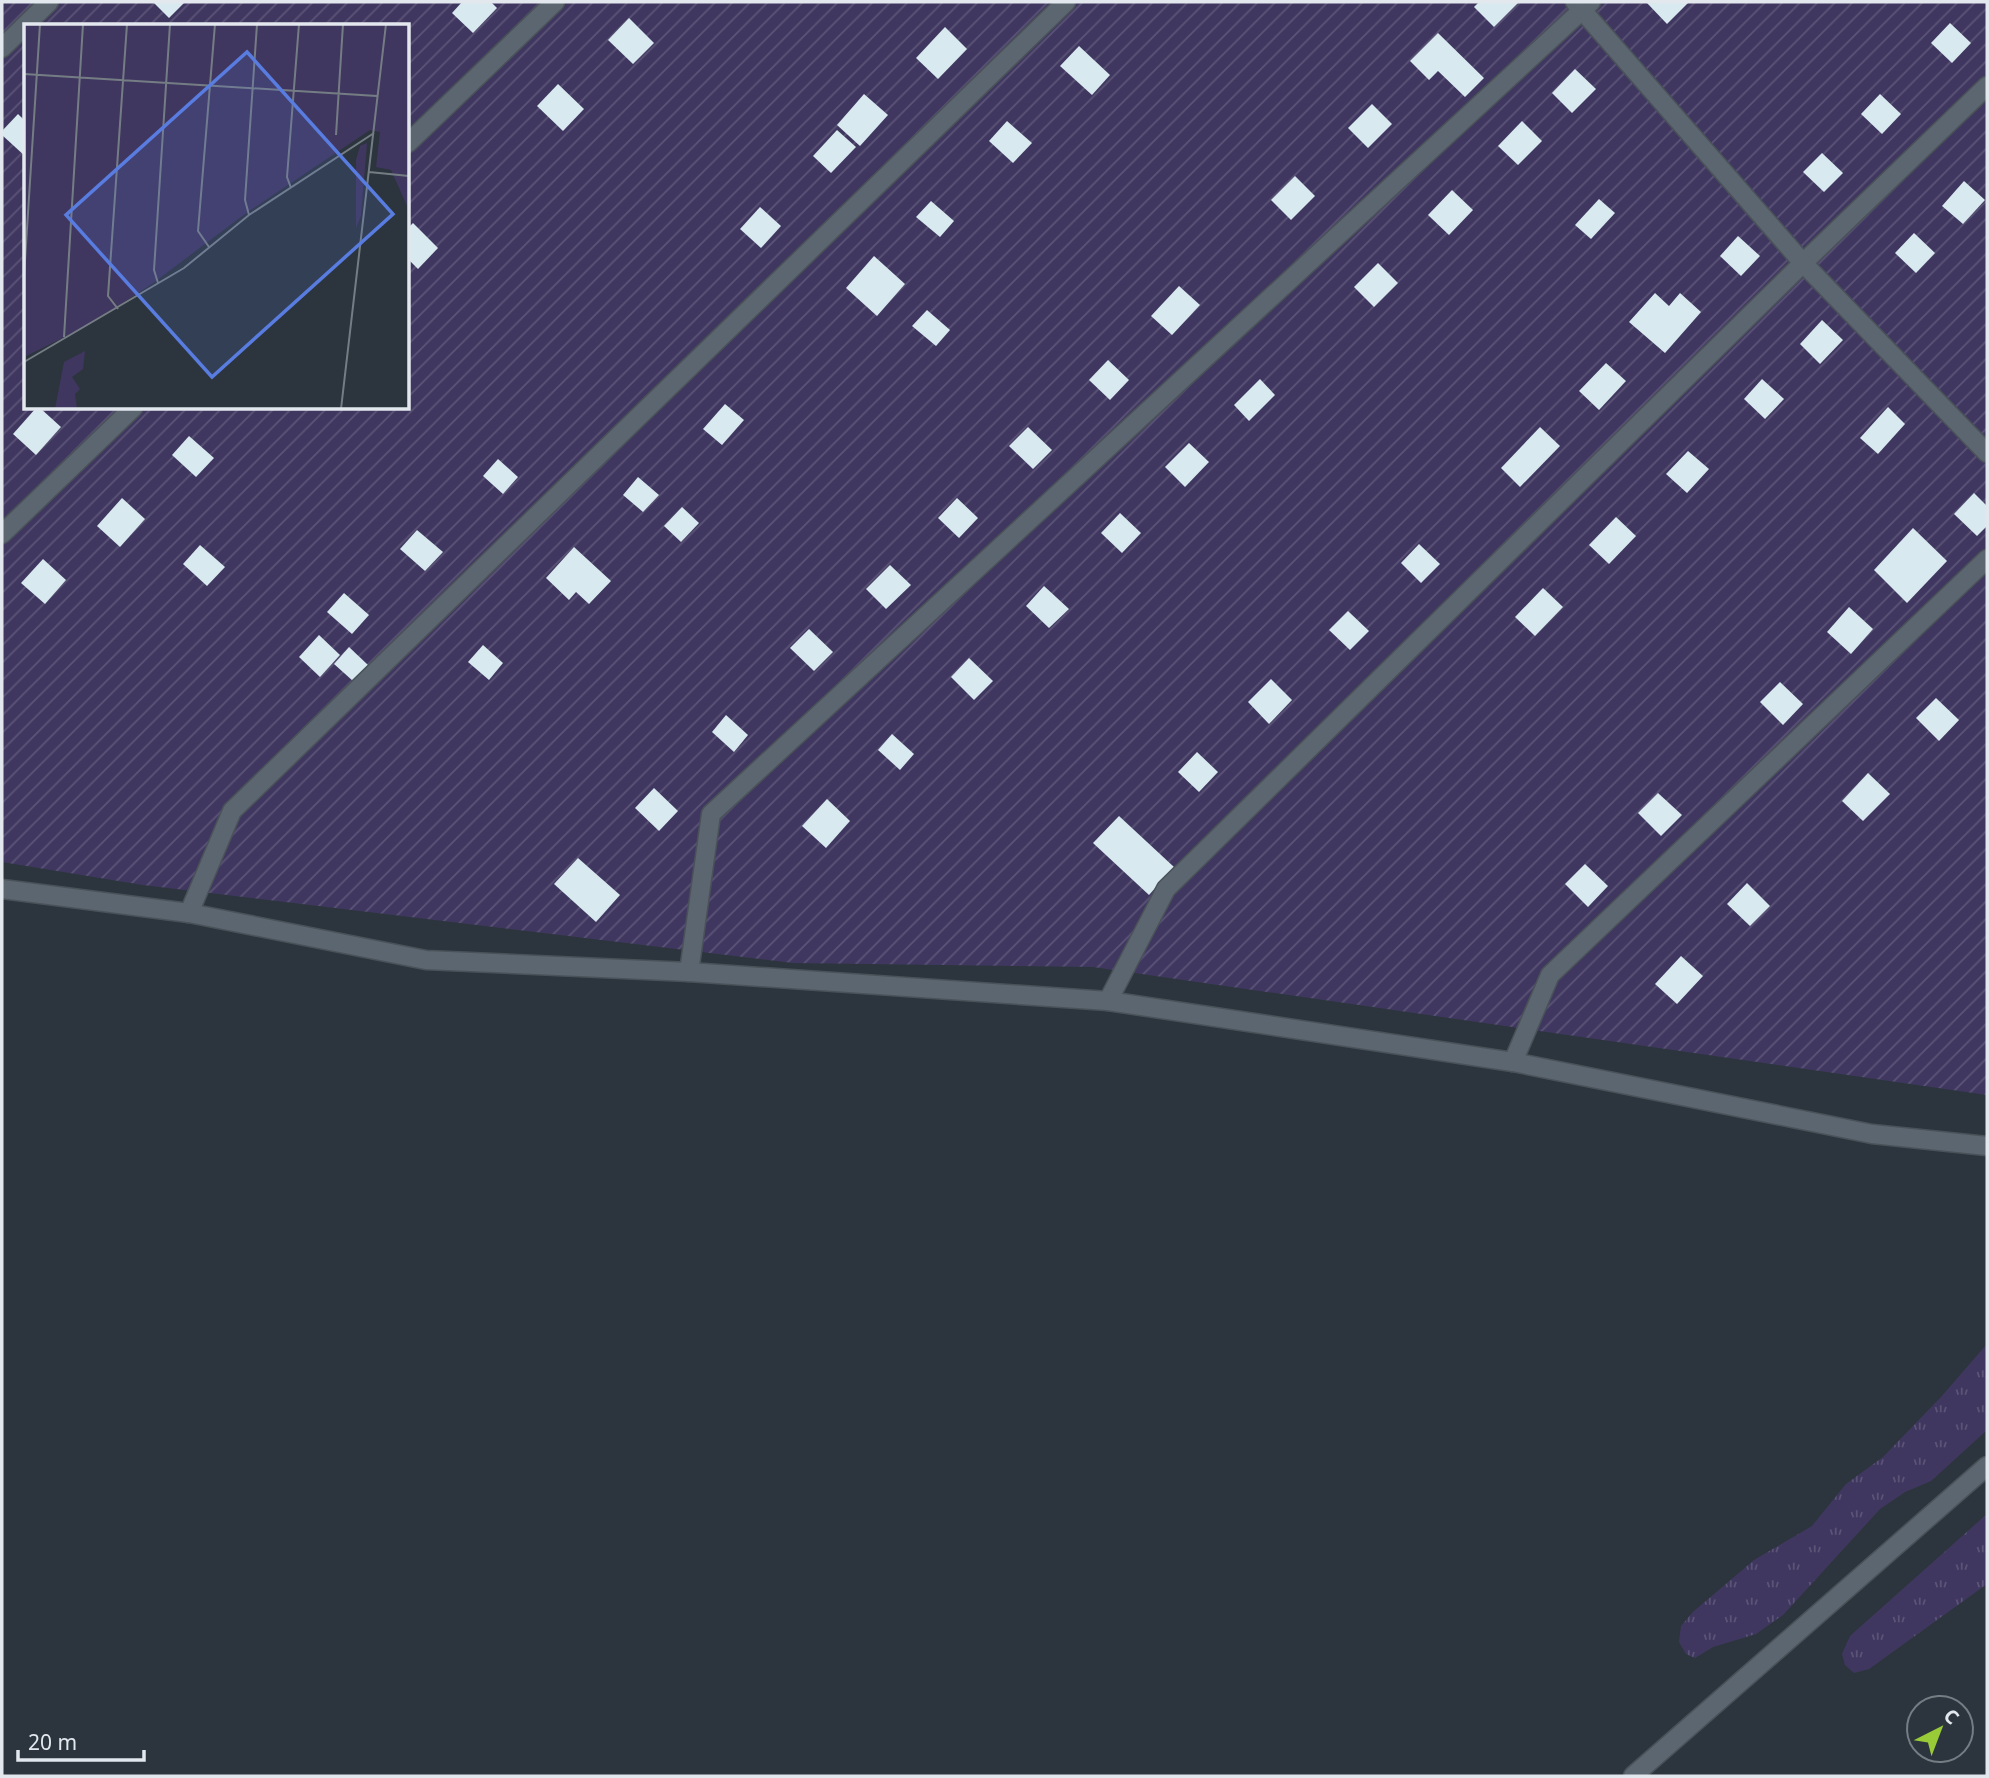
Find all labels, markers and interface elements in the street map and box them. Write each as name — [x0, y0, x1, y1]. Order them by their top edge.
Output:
inset map — [24, 24, 410, 410]
north arrow — [1905, 1694, 1975, 1764]
text: С — [1938, 1703, 1965, 1730]
scale bar — [18, 1718, 144, 1762]
text: 20 m — [28, 1728, 77, 1756]

